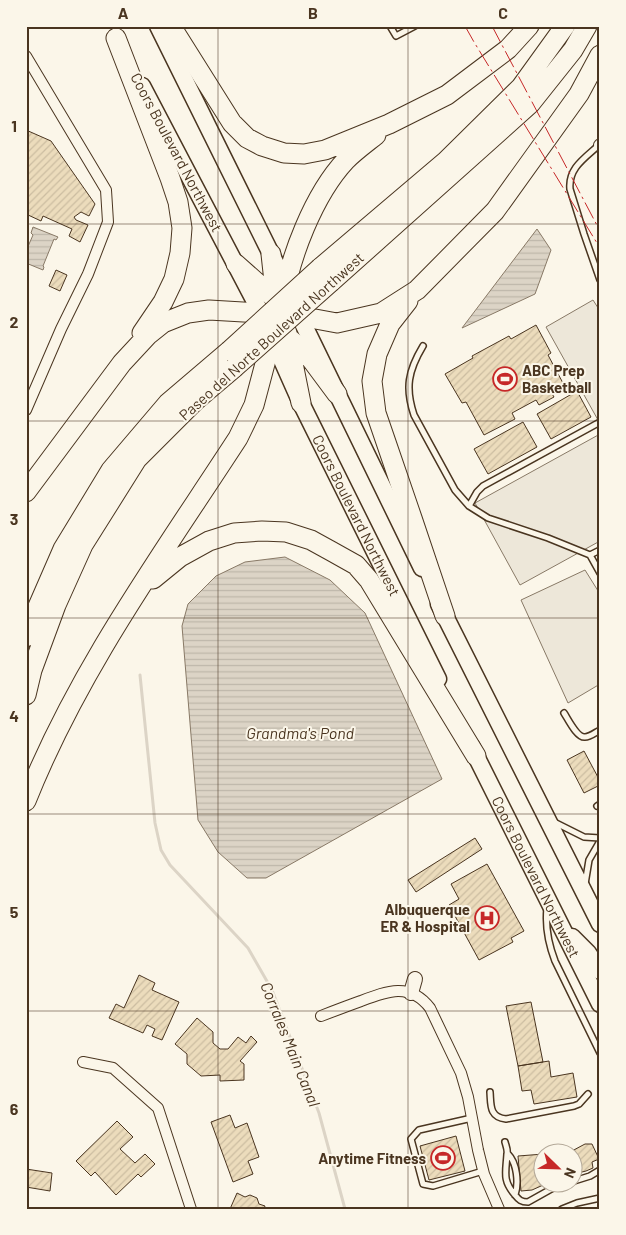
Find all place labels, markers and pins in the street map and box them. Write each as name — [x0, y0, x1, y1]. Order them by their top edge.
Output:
place label: ABC Prep Basketball — [522, 361, 591, 396]
sports icon: ABC Prep Basketball — [492, 366, 518, 392]
place label: Albuquerque ER & Hospital — [381, 900, 470, 935]
hospital icon: Albuquerque ER & Hospital — [474, 905, 500, 931]
sports icon: Anytime Fitness — [430, 1145, 456, 1171]
place label: Anytime Fitness — [318, 1149, 426, 1167]

